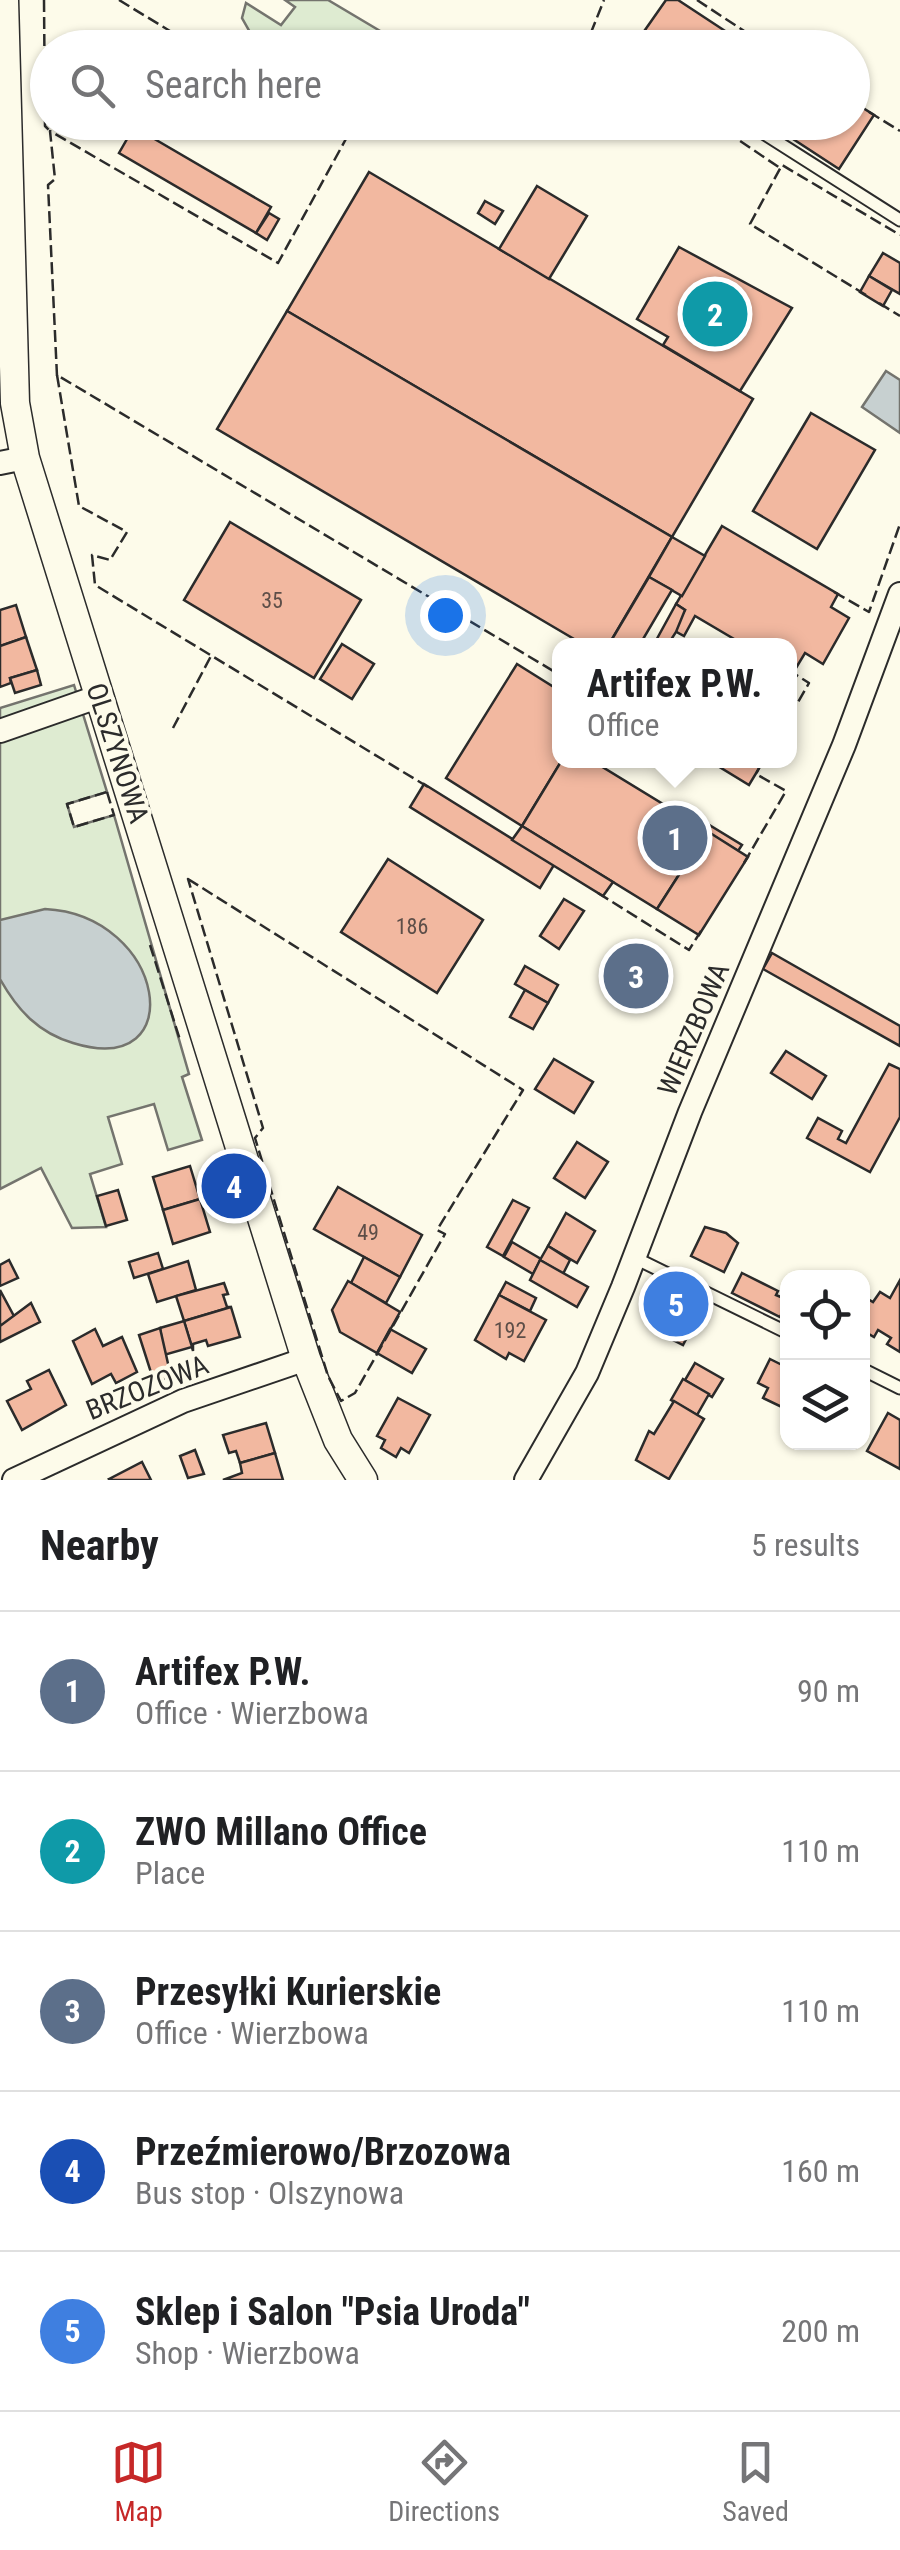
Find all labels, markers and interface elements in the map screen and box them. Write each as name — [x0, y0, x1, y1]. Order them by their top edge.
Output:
search box — [30, 30, 870, 140]
icon: search — [65, 58, 120, 113]
text: Search here — [145, 63, 322, 107]
pin: 2 — [682, 276, 748, 352]
house number: 35 — [261, 588, 283, 613]
your location — [420, 590, 471, 641]
popup — [552, 638, 797, 768]
text: Artifex P.W. — [587, 662, 762, 706]
street label: OLSZYNOWA — [79, 679, 156, 827]
text: Office — [587, 706, 660, 744]
pin: 1 — [642, 800, 708, 876]
house number: 186 — [396, 914, 428, 939]
pin: 3 — [604, 938, 668, 1014]
street label: WIERZBOWA — [651, 958, 736, 1100]
pin: 4 — [202, 1148, 266, 1224]
house number: 49 — [357, 1220, 379, 1245]
pin: 5 — [644, 1266, 708, 1342]
map controls — [780, 1270, 870, 1450]
button: locate — [780, 1270, 870, 1360]
house number: 192 — [494, 1318, 526, 1343]
street label: BRZOZOWA — [81, 1348, 213, 1427]
button: layers — [780, 1360, 870, 1450]
text: Nearby — [40, 1521, 159, 1570]
text: 5 results — [751, 1526, 860, 1564]
text: Artifex P.W. — [135, 1650, 311, 1694]
text: 1 — [64, 1672, 81, 1710]
text: 90 m — [797, 1672, 860, 1710]
text: Office · Wierzbowa — [135, 1694, 369, 1732]
text: ZWO Millano Office — [135, 1810, 427, 1854]
text: 2 — [64, 1832, 81, 1870]
text: 110 m — [781, 1832, 860, 1870]
text: Place — [135, 1854, 205, 1892]
text: Przesyłki Kurierskie — [135, 1970, 441, 2014]
text: 3 — [64, 1992, 81, 2030]
text: 110 m — [781, 1992, 860, 2030]
text: Office · Wierzbowa — [135, 2014, 369, 2052]
text: Przeźmierowo/Brzozowa — [135, 2130, 511, 2174]
text: 4 — [64, 2152, 81, 2190]
text: 160 m — [781, 2152, 860, 2190]
text: Bus stop · Olszynowa — [135, 2174, 404, 2212]
text: Sklep i Salon "Psia Uroda" — [135, 2290, 530, 2334]
text: 5 — [64, 2312, 81, 2350]
text: 200 m — [781, 2312, 860, 2350]
text: Shop · Wierzbowa — [135, 2334, 360, 2372]
tab: Map — [111, 2435, 166, 2528]
tab: Directions — [388, 2435, 500, 2528]
tab: Saved — [722, 2435, 789, 2528]

